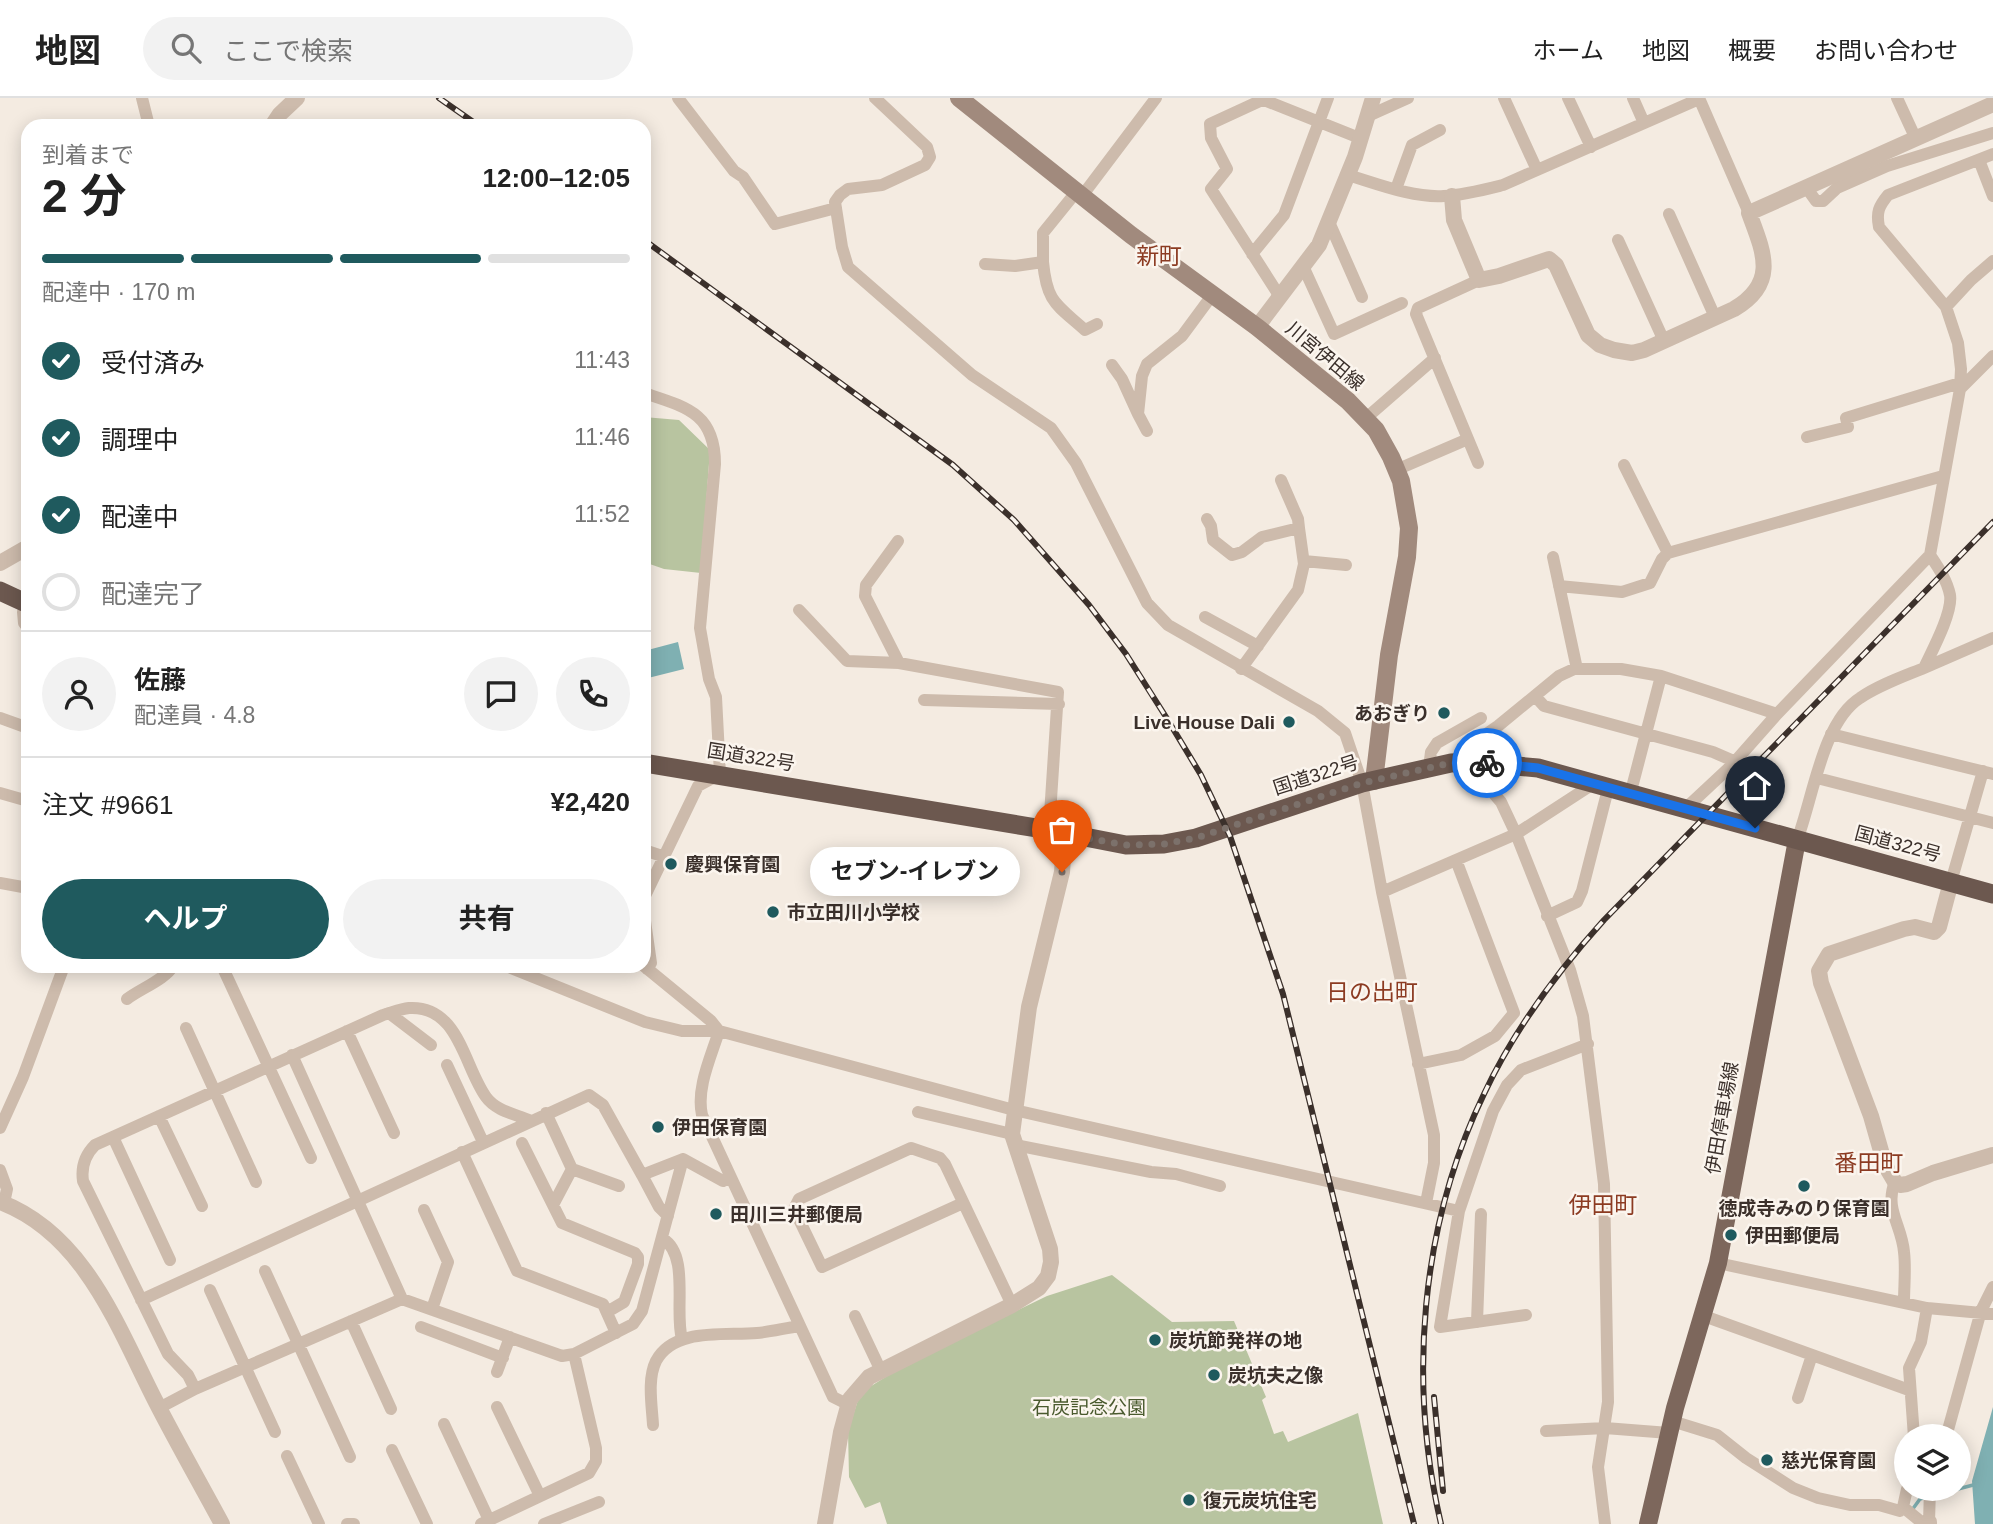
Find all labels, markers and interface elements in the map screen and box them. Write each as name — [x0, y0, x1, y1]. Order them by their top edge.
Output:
search box — [143, 17, 633, 80]
icon: search — [167, 29, 205, 67]
text: 地図 — [35, 32, 101, 69]
text: ここで検索 — [223, 36, 353, 66]
text: ホーム — [1533, 37, 1604, 64]
text: 地図 — [1642, 37, 1690, 64]
text: 概要 — [1728, 37, 1776, 64]
text: お問い合わせ — [1814, 37, 1958, 64]
text: 到着まで — [42, 142, 134, 168]
text: 12:00–12:05 — [483, 163, 630, 193]
text: 2 分 — [42, 170, 126, 222]
district label: 新町 — [1136, 243, 1182, 269]
text: 配達中 · 170 m — [42, 279, 195, 305]
street label: 川宮伊田線 — [1282, 317, 1368, 395]
icon: check — [42, 342, 80, 380]
text: 11:43 — [574, 347, 630, 373]
text: 受付済み — [101, 348, 205, 378]
icon: check — [42, 419, 80, 457]
text: 11:46 — [574, 424, 630, 450]
text: 調理中 — [101, 425, 179, 455]
icon: check — [42, 496, 80, 534]
text: 11:52 — [574, 501, 630, 527]
text: 配達中 — [101, 502, 179, 532]
text: 配達完了 — [101, 579, 205, 609]
button: person — [42, 657, 116, 731]
button: chat — [464, 657, 538, 731]
button: phone — [556, 657, 630, 731]
text: 佐藤 — [134, 665, 186, 695]
text: 配達員 · 4.8 — [134, 702, 255, 728]
place label: あおぎり — [1354, 703, 1430, 724]
marker: あおぎり — [1436, 705, 1452, 721]
place label: Live House Dali — [1134, 712, 1275, 733]
marker: Live House Dali — [1281, 714, 1297, 730]
courier — [1452, 728, 1522, 798]
street label: 国道322号 — [706, 740, 796, 774]
icon: bike — [1468, 744, 1506, 782]
street label: 国道322号 — [1271, 751, 1361, 799]
pin — [1725, 756, 1785, 828]
icon: home — [1736, 767, 1774, 805]
text: ¥2,420 — [550, 787, 630, 817]
text: 注文 #9661 — [42, 790, 174, 820]
pin — [1032, 800, 1092, 872]
icon: bag — [1043, 811, 1081, 849]
street label: 国道322号 — [1852, 822, 1944, 866]
callout: セブン-イレブン — [810, 848, 1020, 896]
place label: 慶興保育園 — [685, 854, 780, 875]
marker: 慶興保育園 — [663, 856, 679, 872]
text: セブン-イレブン — [831, 858, 999, 884]
button: ヘルプ — [42, 879, 329, 959]
button: 共有 — [343, 879, 630, 959]
place label: 市立田川小学校 — [787, 902, 920, 923]
marker: 市立田川小学校 — [765, 904, 781, 920]
district label: 日の出町 — [1326, 979, 1418, 1005]
street label: 伊田停車場線 — [1702, 1060, 1742, 1176]
place label: 伊田保育園 — [672, 1117, 767, 1138]
marker: 伊田保育園 — [650, 1119, 666, 1135]
district label: 番田町 — [1835, 1150, 1904, 1176]
marker: 徳成寺みのり保育園 — [1796, 1178, 1812, 1194]
district label: 伊田町 — [1569, 1192, 1638, 1218]
place label: 徳成寺みのり保育園 — [1718, 1198, 1890, 1219]
place label: 田川三井郵便局 — [730, 1204, 863, 1225]
marker: 田川三井郵便局 — [708, 1206, 724, 1222]
place label: 伊田郵便局 — [1745, 1225, 1840, 1246]
marker: 伊田郵便局 — [1723, 1227, 1739, 1243]
place label: 炭坑節発祥の地 — [1169, 1330, 1302, 1351]
marker: 炭坑節発祥の地 — [1147, 1332, 1163, 1348]
place label: 炭坑夫之像 — [1228, 1365, 1323, 1386]
marker: 炭坑夫之像 — [1206, 1367, 1222, 1383]
park label: 石炭記念公園 — [1032, 1397, 1146, 1418]
map controls — [1894, 1424, 1971, 1501]
button: layers — [1894, 1424, 1971, 1501]
place label: 慈光保育園 — [1781, 1450, 1876, 1471]
marker: 慈光保育園 — [1759, 1452, 1775, 1468]
place label: 復元炭坑住宅 — [1203, 1490, 1317, 1511]
marker: 復元炭坑住宅 — [1181, 1492, 1197, 1508]

